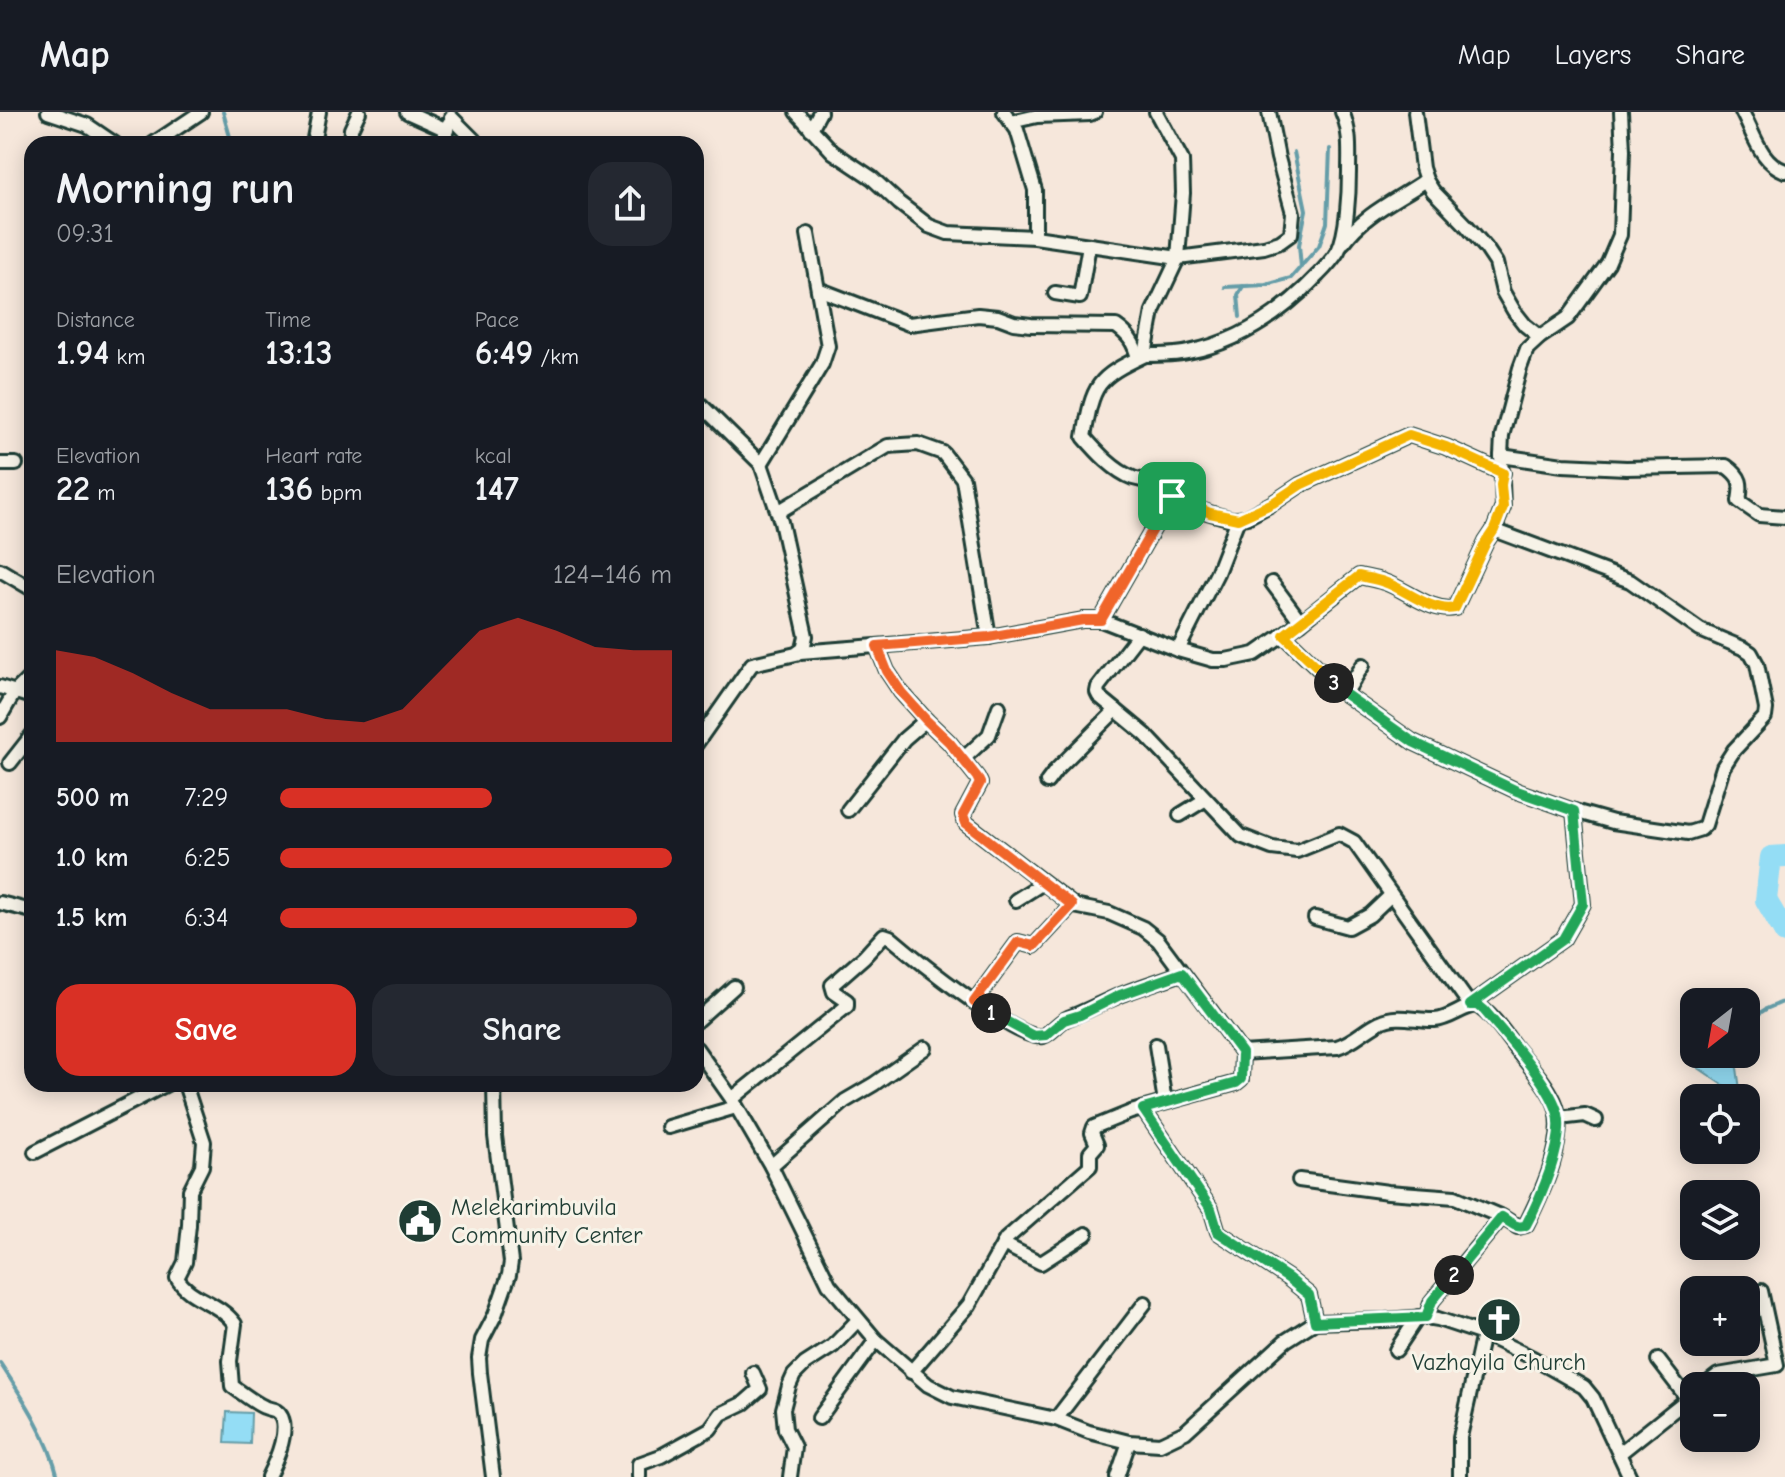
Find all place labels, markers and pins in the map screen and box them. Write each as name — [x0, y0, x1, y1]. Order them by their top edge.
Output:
pin — [1138, 462, 1206, 530]
pin: 3 — [1314, 663, 1354, 703]
pin: 1 — [971, 993, 1011, 1033]
place label: Melekarimbuvila Community Center — [451, 1193, 643, 1249]
public building icon: Melekarimbuvila Community Center — [396, 1197, 444, 1245]
pin: 2 — [1434, 1255, 1474, 1295]
church icon: Vazhayila Church — [1475, 1296, 1523, 1344]
place label: Vazhayila Church — [1412, 1348, 1586, 1376]

